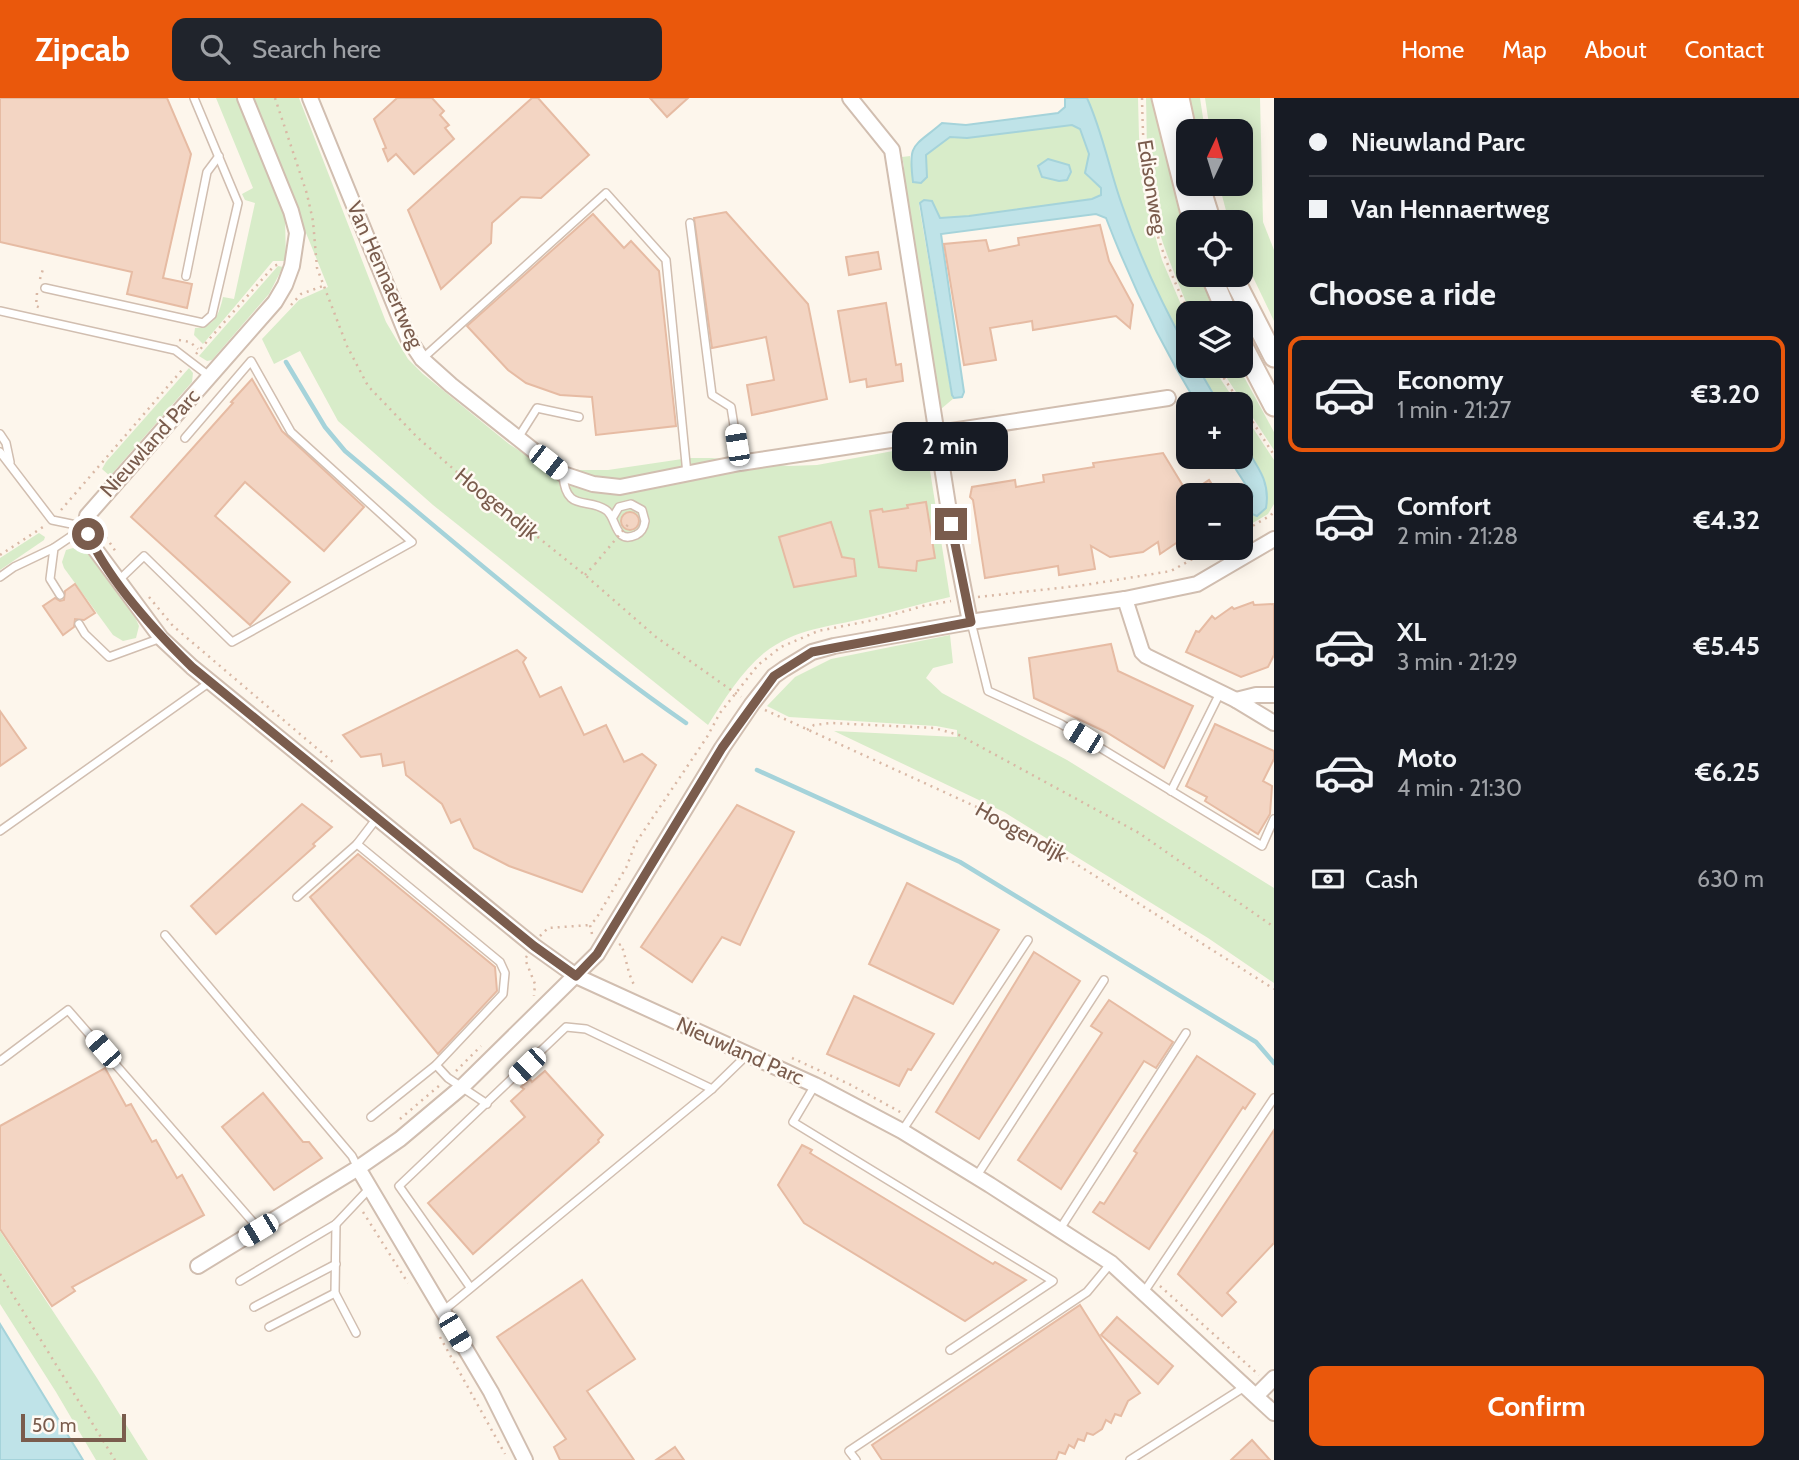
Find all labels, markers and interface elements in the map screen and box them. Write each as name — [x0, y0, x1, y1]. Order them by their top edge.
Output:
search box — [172, 18, 662, 81]
text: Zipcab — [35, 29, 130, 69]
icon: search — [196, 30, 234, 68]
text: Search here — [252, 33, 381, 65]
text: Home — [1401, 35, 1464, 64]
text: Map — [1502, 35, 1547, 64]
text: About — [1585, 35, 1647, 64]
text: Contact — [1685, 35, 1764, 64]
north arrow — [1176, 119, 1253, 196]
map controls — [1176, 119, 1253, 560]
text: Nieuwland Parc — [1351, 126, 1525, 158]
street label: Edisonweg — [1133, 138, 1172, 237]
text: Van Hennaertweg — [1351, 193, 1549, 225]
street label: Van Hennaertweg — [342, 197, 429, 353]
button: locate — [1176, 210, 1253, 287]
text: Choose a ride — [1309, 274, 1496, 313]
button: layers — [1176, 301, 1253, 378]
icon: car — [1313, 363, 1376, 426]
text: Economy — [1397, 364, 1503, 396]
text: €3.20 — [1691, 378, 1760, 410]
street label: Nieuwland Parc — [95, 383, 205, 502]
button: + — [1176, 392, 1253, 469]
text: 1 min · 21:27 — [1397, 396, 1511, 424]
callout: 2 min — [893, 422, 1009, 472]
car — [724, 423, 751, 467]
text: 2 min — [922, 432, 978, 460]
car — [525, 441, 572, 483]
street label: Hoogendijk — [450, 462, 545, 546]
button: − — [1176, 483, 1253, 560]
icon: car — [1313, 489, 1376, 552]
text: Comfort — [1397, 490, 1491, 522]
text: €4.32 — [1694, 504, 1760, 536]
route end — [935, 508, 967, 540]
route start — [72, 518, 104, 550]
text: 2 min · 21:28 — [1397, 522, 1518, 550]
icon: car — [1313, 615, 1376, 678]
text: XL — [1397, 616, 1426, 648]
text: €5.45 — [1693, 630, 1760, 662]
text: 3 min · 21:29 — [1397, 648, 1518, 676]
car — [1060, 717, 1107, 757]
icon: car — [1313, 741, 1376, 804]
text: Moto — [1397, 742, 1457, 774]
text: €6.25 — [1695, 756, 1760, 788]
text: 4 min · 21:30 — [1397, 774, 1522, 802]
street label: Hoogendijk — [971, 796, 1072, 868]
icon: cash — [1309, 860, 1347, 898]
text: Cash — [1365, 863, 1418, 895]
text: 630 m — [1697, 865, 1764, 893]
street label: Nieuwland Parc — [673, 1011, 808, 1090]
car — [82, 1026, 125, 1072]
car — [505, 1044, 550, 1088]
car — [235, 1210, 282, 1250]
car — [436, 1309, 475, 1355]
button: Confirm — [1309, 1366, 1764, 1446]
scale bar — [21, 1411, 126, 1443]
text: 50 m — [32, 1414, 76, 1437]

